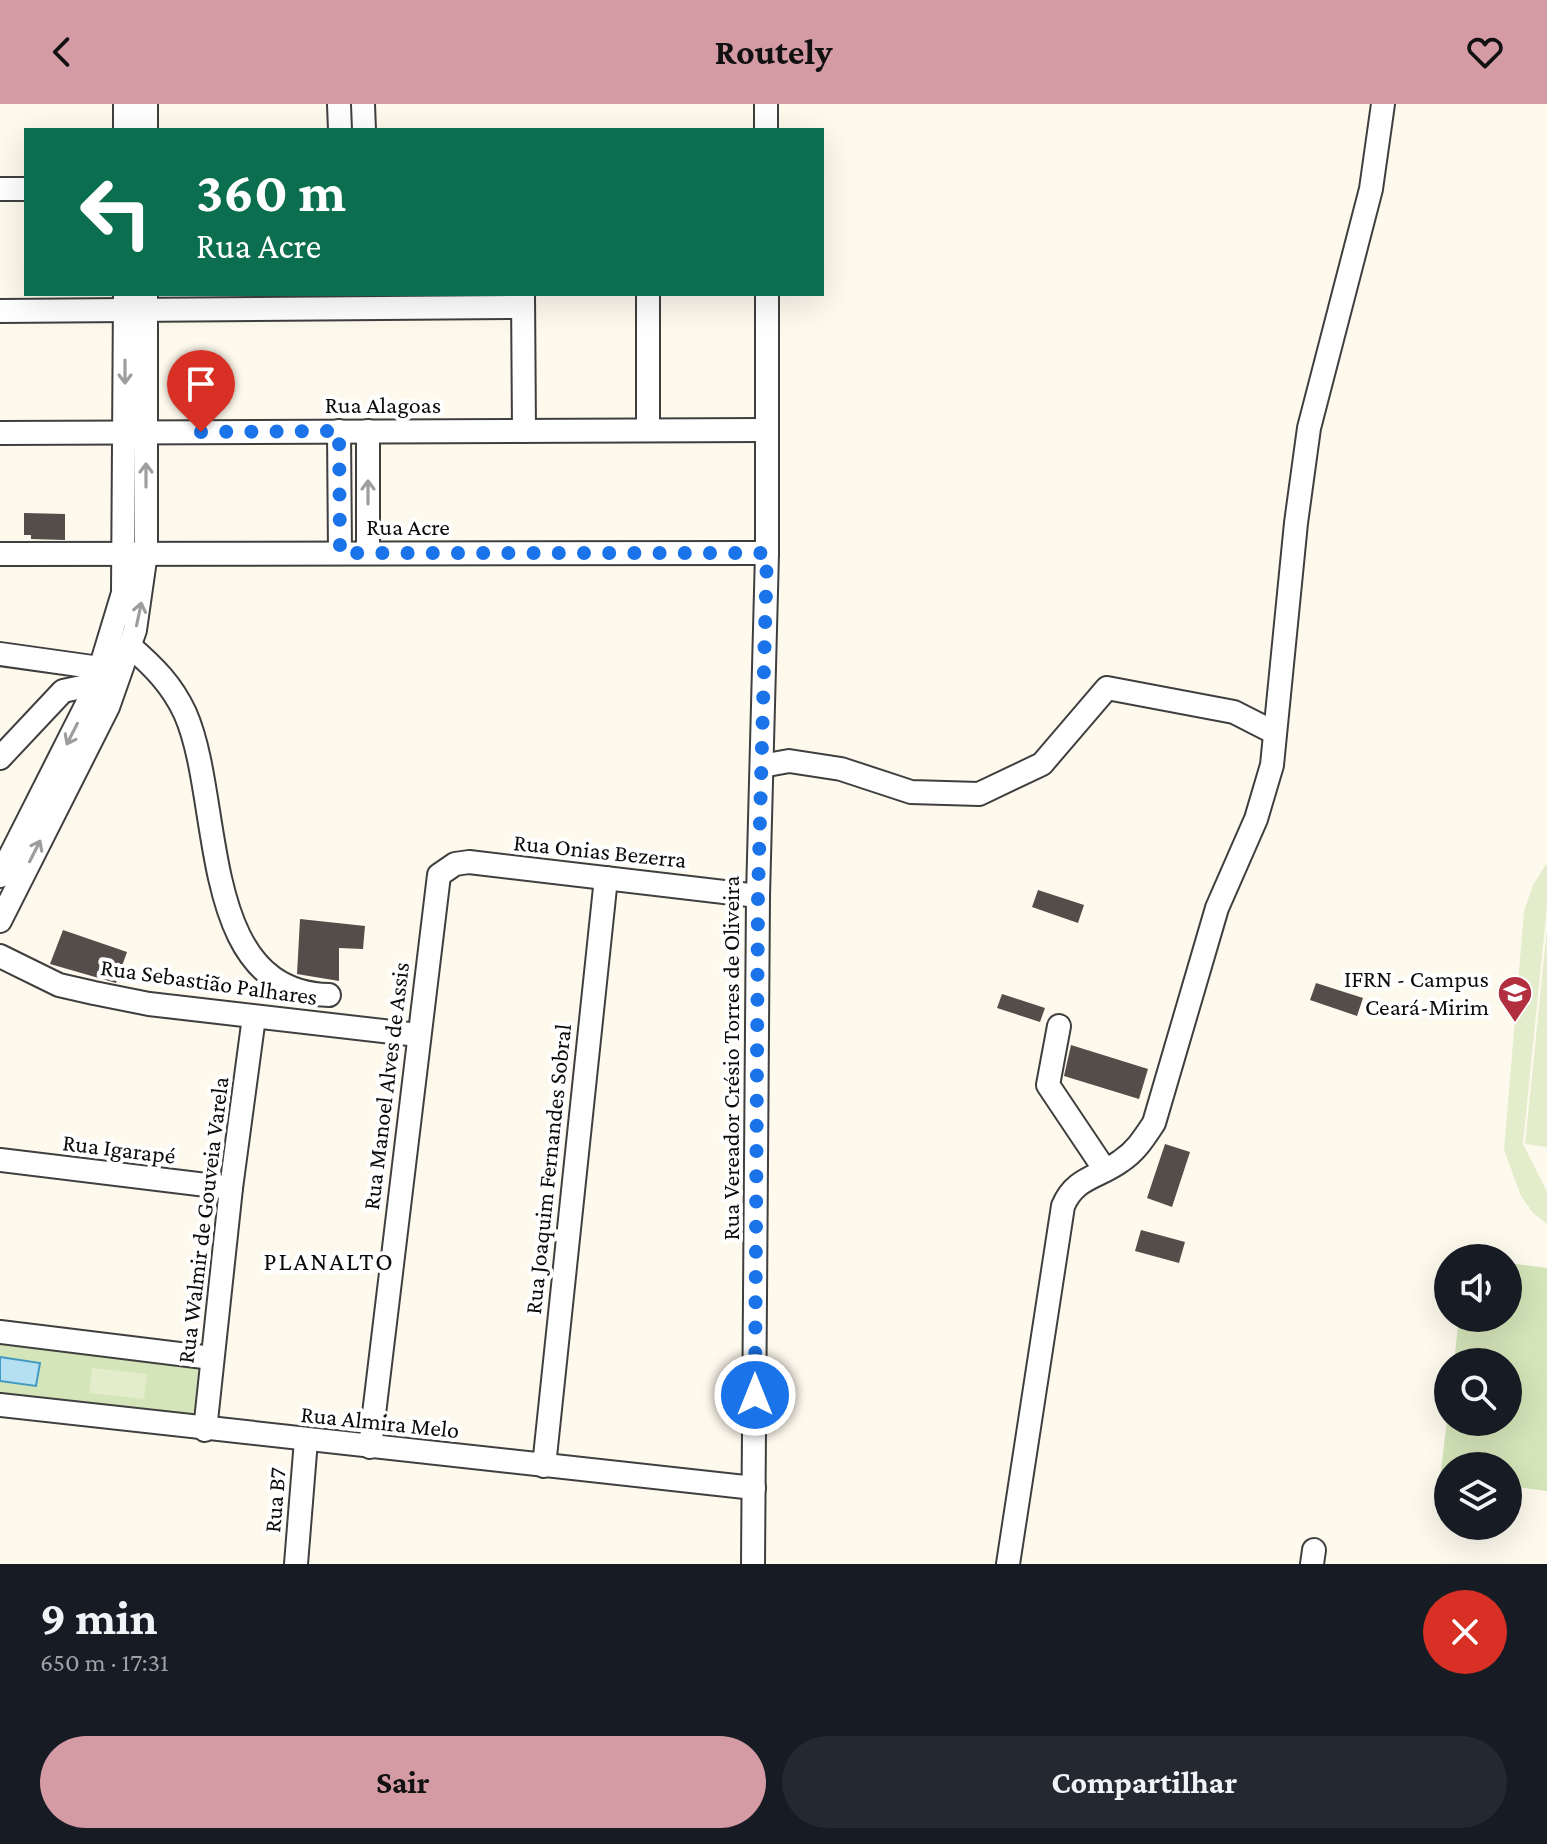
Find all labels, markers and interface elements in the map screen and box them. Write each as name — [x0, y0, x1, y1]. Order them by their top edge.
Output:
icon: back — [40, 30, 84, 74]
icon: heart — [1463, 30, 1507, 74]
text: Routely — [715, 32, 832, 72]
icon: left — [64, 160, 168, 264]
text: 360 m — [196, 161, 346, 223]
text: Rua Acre — [196, 226, 321, 266]
pin — [167, 350, 235, 432]
one-way arrow — [117, 358, 133, 385]
icon: arrive — [179, 362, 223, 406]
street label: Rua Alagoas — [325, 391, 441, 418]
one-way arrow — [138, 462, 154, 489]
one-way arrow — [360, 479, 376, 506]
street label: Rua Acre — [366, 513, 450, 540]
one-way arrow — [132, 602, 147, 627]
one-way arrow — [64, 721, 80, 745]
street label: Rua Onias Bezerra — [512, 828, 688, 873]
one-way arrow — [28, 840, 44, 864]
street label: Rua Vereador Crésio Torres de Oliveira — [717, 876, 744, 1240]
street label: Rua Sebastião Palhares — [99, 953, 319, 1010]
street label: Rua Manoel Alves de Assis — [357, 960, 414, 1211]
place label: IFRN - Campus Ceará-Mirim — [1344, 965, 1489, 1020]
school or university icon: IFRN - Campus Ceará-Mirim — [1496, 974, 1534, 1024]
street label: Rua Joaquim Fernandes Sobral — [519, 1022, 576, 1315]
street label: Rua Walmir de Gouveia Varela — [172, 1075, 234, 1365]
street label: Rua Igarapé — [61, 1128, 177, 1169]
map controls — [1434, 1244, 1522, 1540]
button: sound — [1434, 1244, 1522, 1332]
district label: PLANALTO — [263, 1247, 395, 1276]
button: search — [1434, 1348, 1522, 1436]
position arrow — [713, 1353, 797, 1437]
street label: Rua Almira Melo — [299, 1400, 461, 1443]
button: layers — [1434, 1452, 1522, 1540]
street label: Rua B7 — [258, 1466, 291, 1534]
button: close — [1423, 1590, 1507, 1674]
text: 9 min — [40, 1591, 158, 1644]
text: 650 m · 17:31 — [40, 1648, 169, 1677]
button: Sair — [40, 1736, 766, 1828]
button: Compartilhar — [782, 1736, 1507, 1828]

